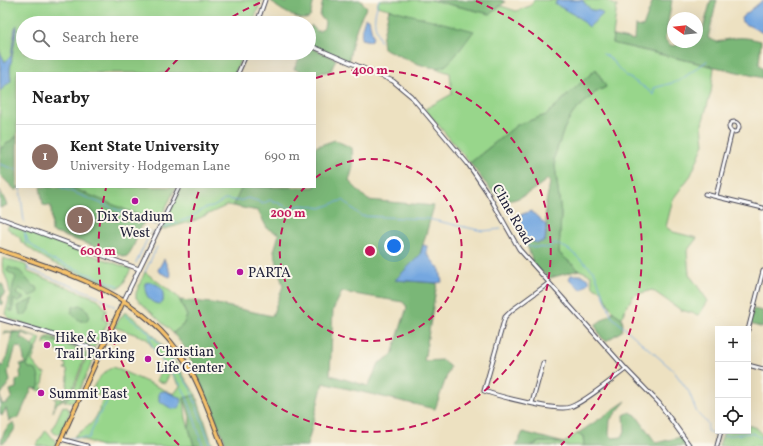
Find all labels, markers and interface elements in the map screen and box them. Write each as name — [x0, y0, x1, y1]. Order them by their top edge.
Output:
north arrow — [667, 12, 703, 48]
search box — [16, 16, 316, 60]
icon: search — [30, 27, 52, 49]
text: Search here — [62, 28, 139, 49]
text: 400 m — [352, 63, 388, 79]
text: Nearby — [32, 87, 90, 110]
text: Kent State University — [70, 137, 219, 158]
text: 1 — [42, 148, 48, 166]
text: 690 m — [264, 148, 300, 166]
text: University · Hodgeman Lane — [70, 158, 230, 176]
street label: Cline Road — [487, 181, 537, 249]
marker: Dix Stadium West — [130, 196, 140, 206]
pin: 1 — [67, 205, 93, 235]
text: 200 m — [270, 206, 306, 222]
place label: Dix Stadium West — [97, 208, 173, 243]
your location — [384, 236, 404, 256]
text: 600 m — [80, 244, 116, 260]
centre of rings — [363, 244, 377, 258]
place label: PARTA — [248, 264, 291, 283]
marker: PARTA — [235, 267, 245, 277]
map controls — [715, 326, 751, 434]
button: + — [715, 326, 751, 362]
place label: Hike & Bike Trail Parking — [55, 329, 135, 364]
marker: Hike & Bike Trail Parking — [42, 340, 52, 350]
place label: Christian Life Center — [156, 343, 224, 378]
marker: Christian Life Center — [143, 354, 153, 364]
button: − — [715, 362, 751, 398]
place label: Summit East — [49, 385, 128, 404]
marker: Summit East — [36, 388, 46, 398]
button: locate — [715, 398, 751, 434]

